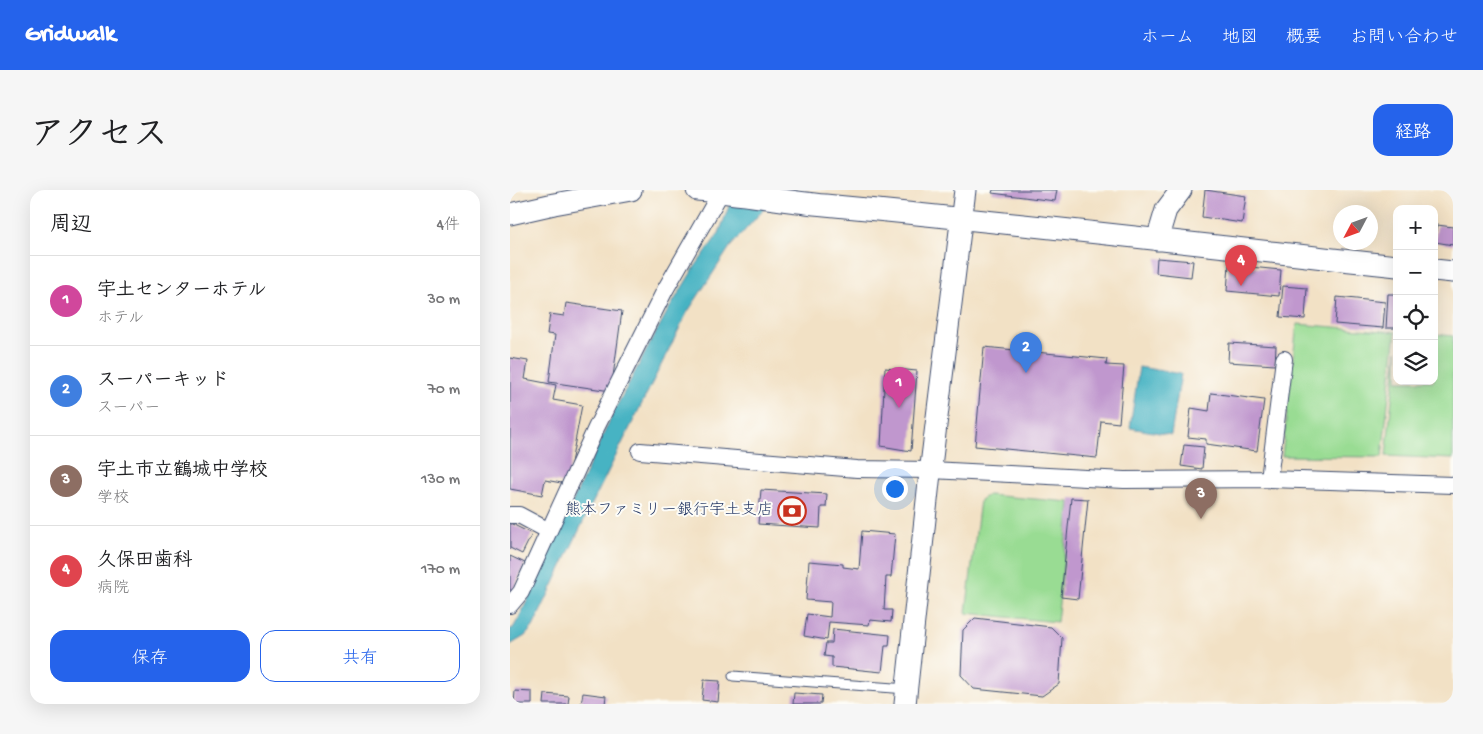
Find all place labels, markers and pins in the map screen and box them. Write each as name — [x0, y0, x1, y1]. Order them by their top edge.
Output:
pin: 4 — [1225, 245, 1257, 286]
pin: 2 — [1010, 332, 1042, 373]
pin: 1 — [883, 367, 915, 408]
pin: 3 — [1185, 478, 1217, 519]
bank icon: 熊本ファミリー銀行宇土支店 — [777, 496, 807, 526]
place label: 熊本ファミリー銀行宇土支店 — [565, 500, 773, 521]

